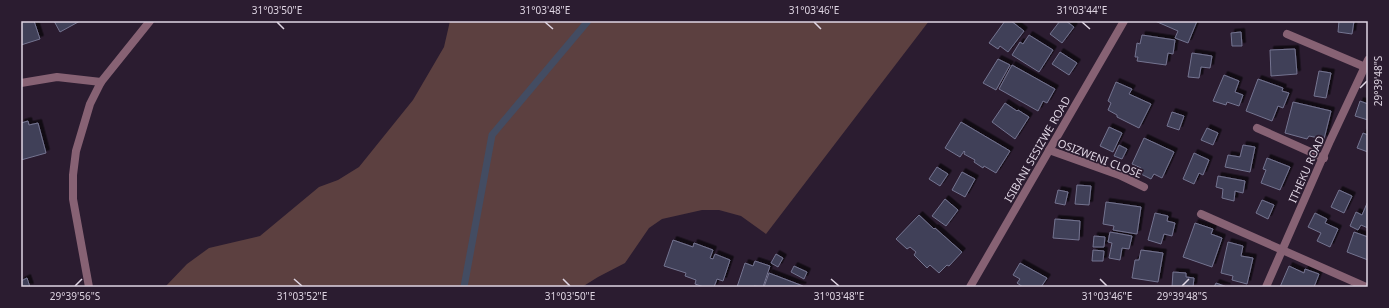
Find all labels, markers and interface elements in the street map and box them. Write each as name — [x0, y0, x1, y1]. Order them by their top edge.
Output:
text: 31°03'50"E — [252, 3, 302, 17]
text: 31°03'48"E — [520, 3, 570, 17]
text: 31°03'46"E — [789, 3, 839, 17]
text: 31°03'44"E — [1057, 3, 1107, 17]
text: 29°39'48"S — [1371, 55, 1385, 106]
street label: ISIBANI SESIZWE ROAD — [1000, 93, 1074, 205]
street label: ITHEKU ROAD — [1284, 133, 1328, 205]
street label: OSIZWENI CLOSE — [1056, 135, 1144, 181]
text: 29°39'56"S — [50, 289, 101, 303]
text: 31°03'52"E — [277, 289, 327, 303]
text: 31°03'50"E — [545, 289, 595, 303]
text: 31°03'48"E — [814, 289, 864, 303]
text: 31°03'46"E — [1082, 289, 1132, 303]
text: 29°39'48"S — [1157, 289, 1208, 303]

